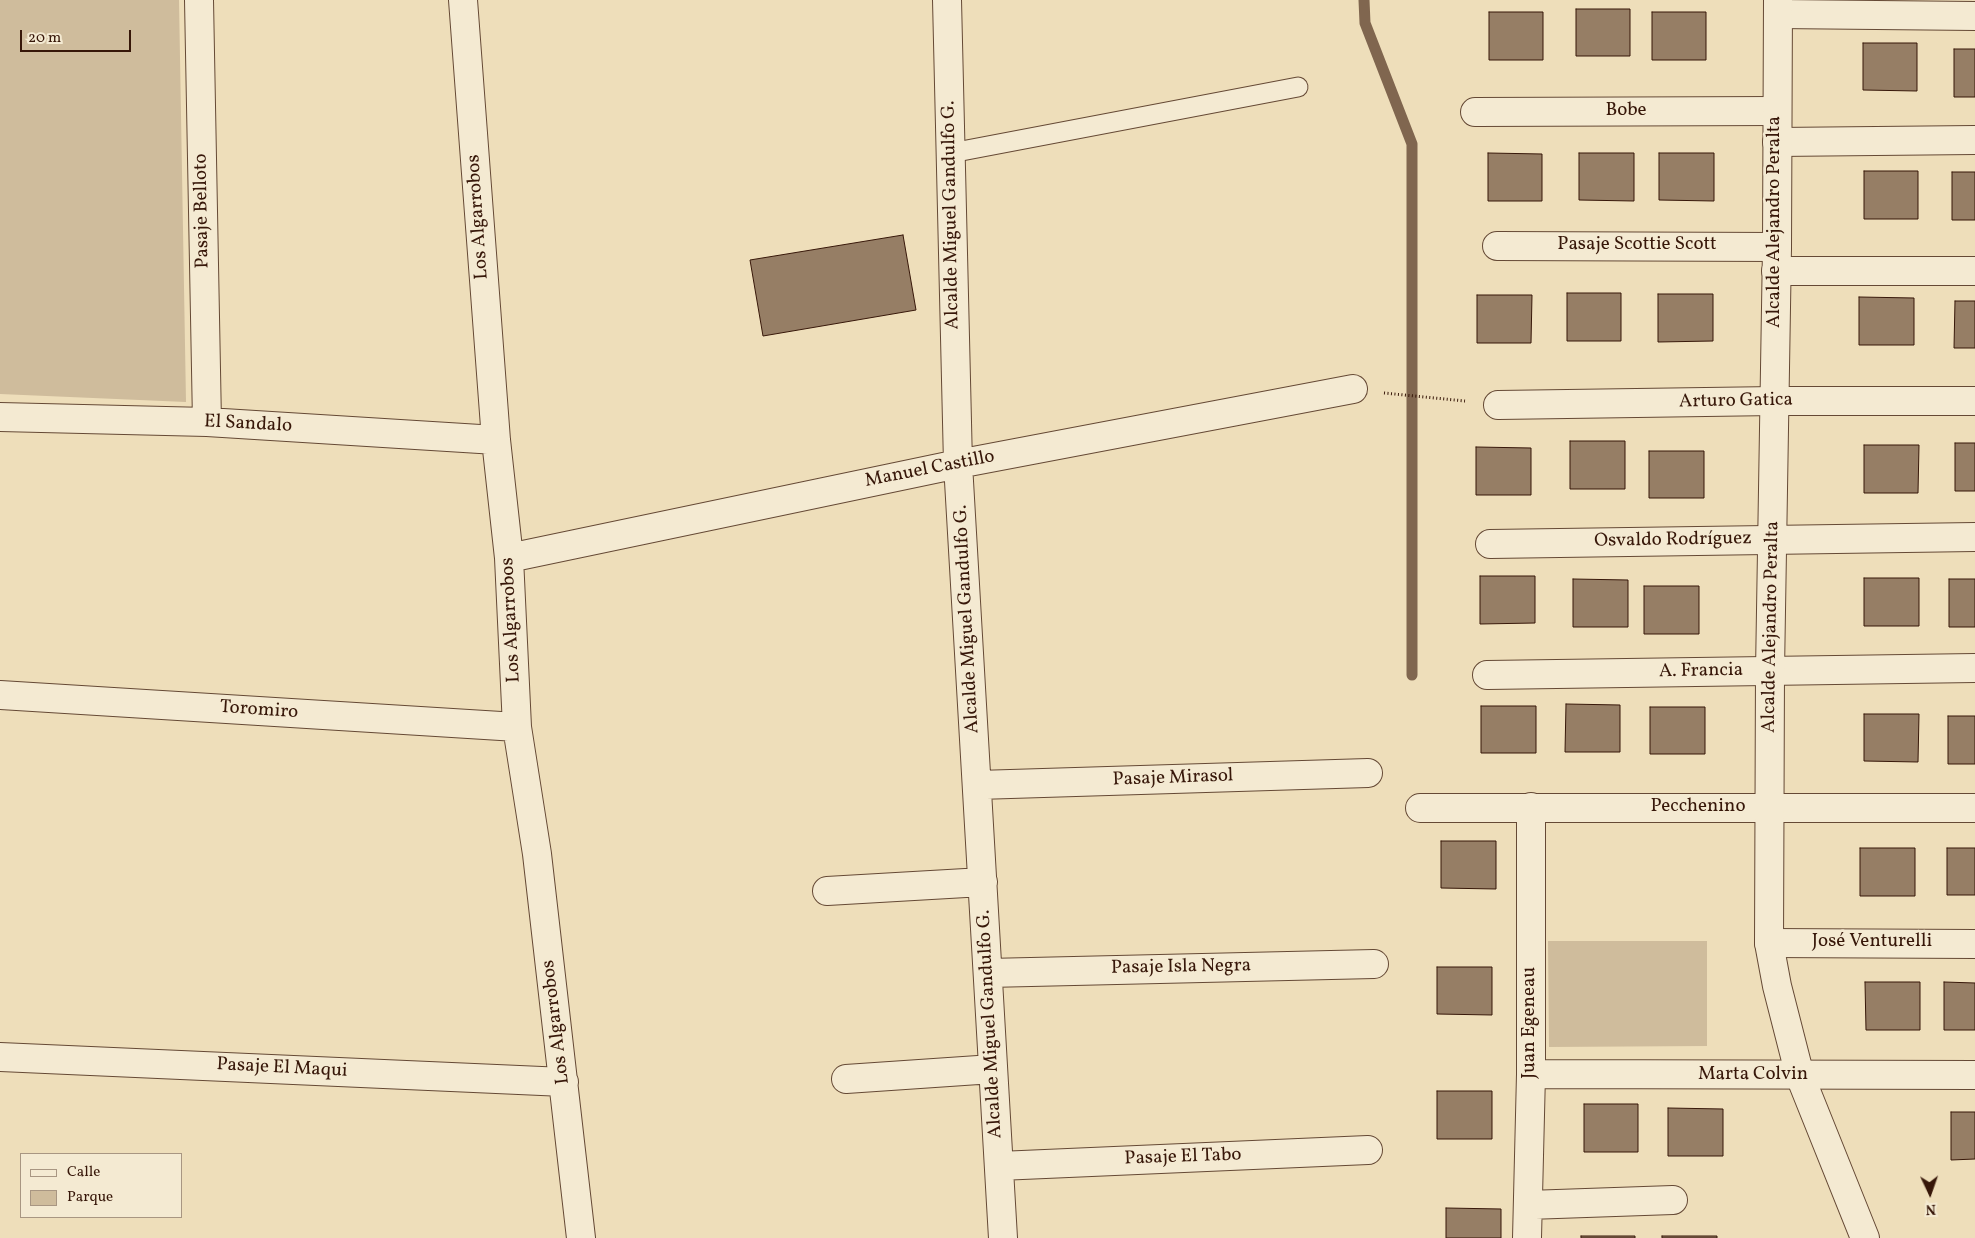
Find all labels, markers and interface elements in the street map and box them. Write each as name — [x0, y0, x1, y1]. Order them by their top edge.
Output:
scale bar — [22, 20, 134, 52]
text: 20 m — [28, 28, 61, 49]
street label: Alcalde Miguel Gandulfo G. — [939, 100, 965, 330]
street label: Bobe — [1605, 101, 1647, 123]
street label: Alcalde Alejandro Peralta — [1765, 116, 1787, 328]
street label: Pasaje Belloto — [191, 153, 215, 269]
street label: Los Algarrobos — [463, 154, 495, 280]
street label: Pasaje Scottie Scott — [1557, 235, 1717, 257]
street label: Arturo Gatica — [1679, 390, 1793, 414]
street label: El Sandalo — [203, 411, 293, 439]
street label: Manuel Castillo — [863, 446, 997, 494]
street label: Alcalde Miguel Gandulfo G. — [951, 504, 985, 734]
street label: Alcalde Alejandro Peralta — [1759, 521, 1785, 733]
street label: Osvaldo Rodríguez — [1594, 528, 1752, 554]
street label: Los Algarrobos — [497, 557, 527, 683]
street label: A. Francia — [1659, 660, 1743, 684]
street label: Toromiro — [219, 697, 299, 725]
street label: Pasaje Mirasol — [1112, 765, 1234, 793]
street label: Pecchenino — [1650, 797, 1746, 819]
street label: Alcalde Miguel Gandulfo G. — [974, 909, 1008, 1139]
street label: José Venturelli — [1812, 932, 1932, 954]
street label: Pasaje Isla Negra — [1111, 955, 1251, 981]
street label: Los Algarrobos — [538, 958, 576, 1086]
street label: Juan Egeneau — [1520, 967, 1542, 1079]
street label: Pasaje El Maqui — [216, 1054, 348, 1084]
street label: Marta Colvin — [1698, 1065, 1808, 1087]
street label: Pasaje El Tabo — [1124, 1145, 1242, 1171]
legend — [20, 1153, 182, 1218]
text: Calle — [67, 1162, 100, 1183]
north arrow — [1905, 1168, 1955, 1218]
text: Parque — [67, 1187, 113, 1208]
text: N — [1925, 1199, 1936, 1218]

